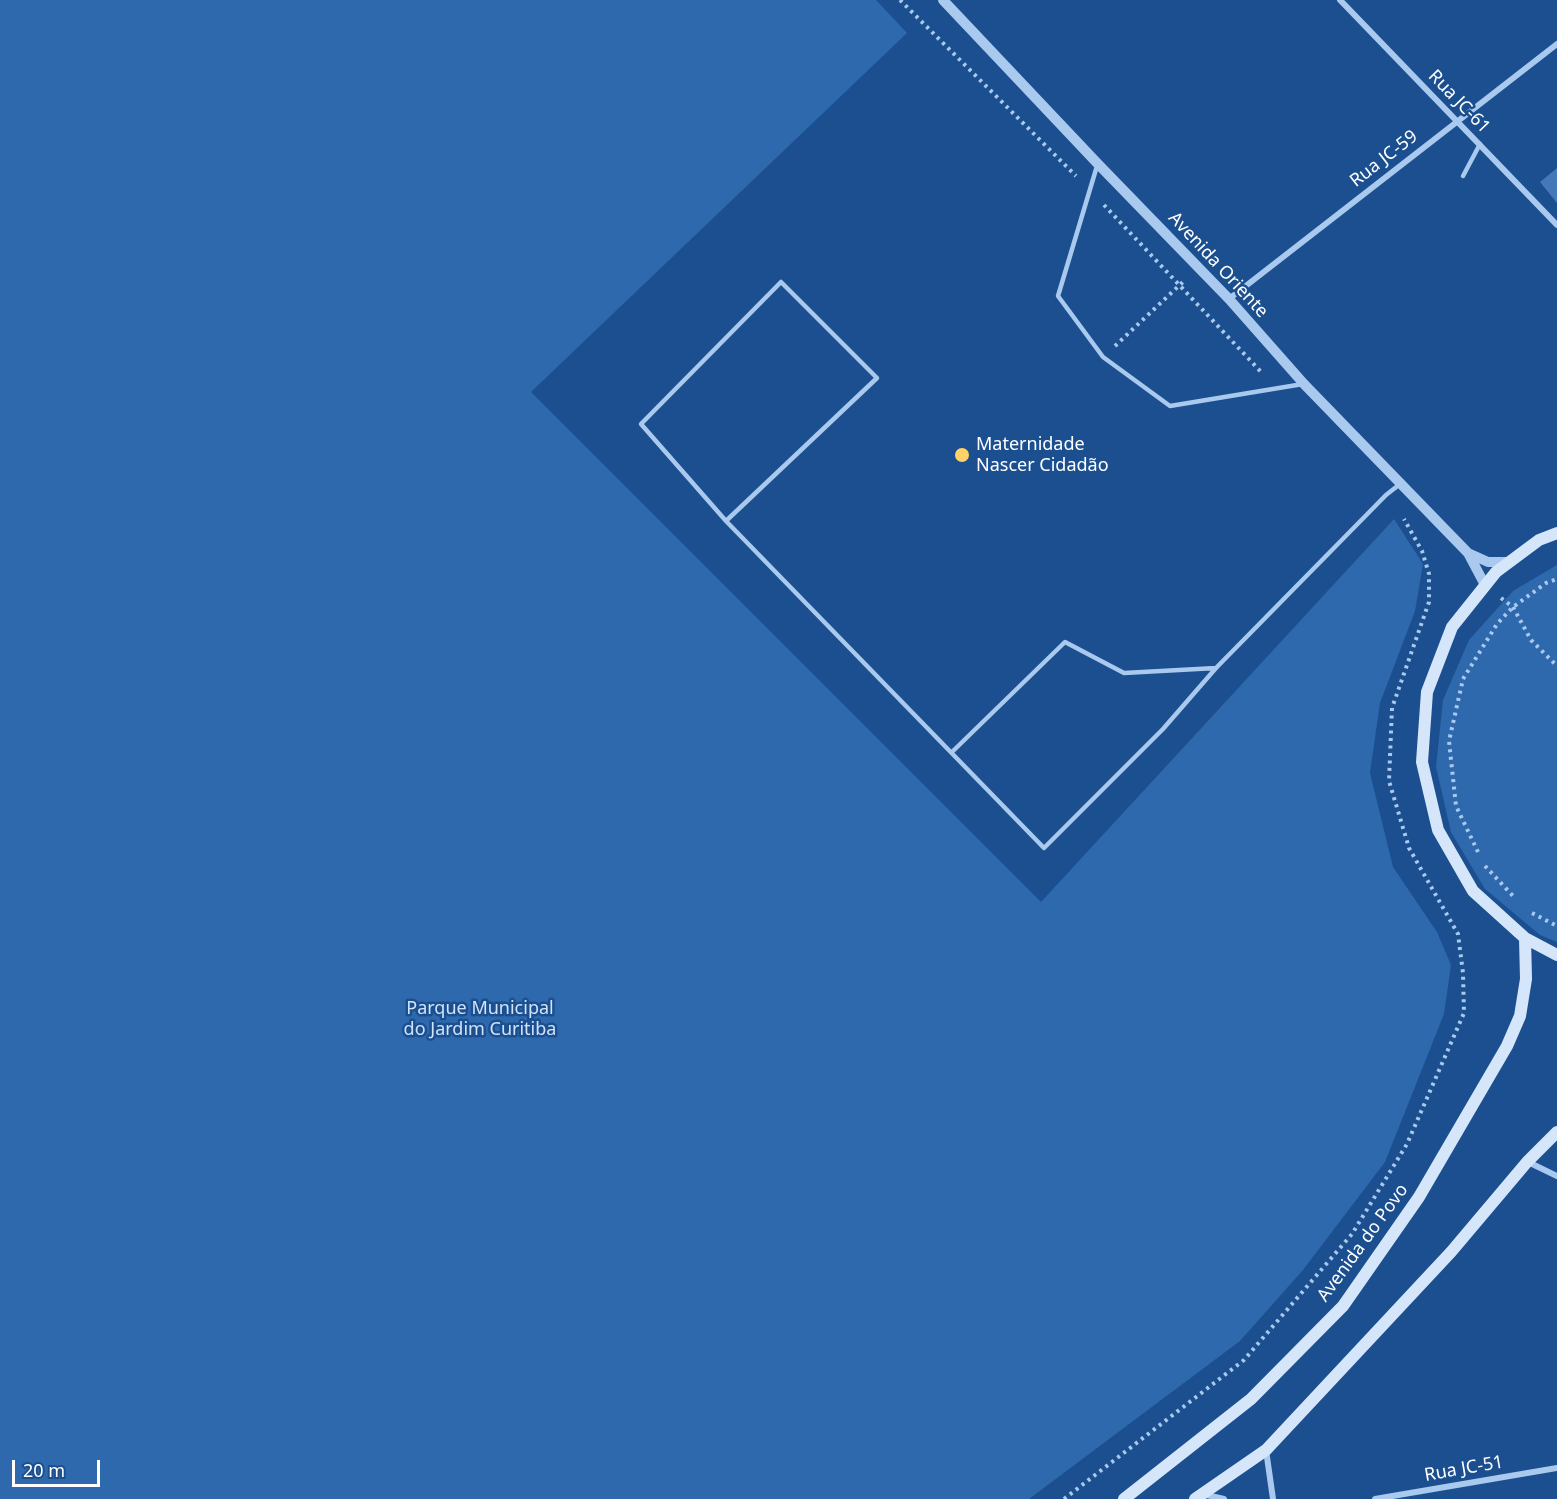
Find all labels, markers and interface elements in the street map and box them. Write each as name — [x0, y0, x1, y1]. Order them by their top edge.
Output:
street label: Rua JC-61 — [1424, 66, 1494, 138]
street label: Rua JC-59 — [1346, 126, 1422, 192]
street label: Avenida Oriente — [1164, 208, 1272, 322]
place label: Maternidade Nascer Cidadão — [976, 434, 1109, 476]
marker: Maternidade Nascer Cidadão — [953, 446, 971, 464]
park label: Parque Municipal do Jardim Curitiba — [404, 998, 556, 1040]
street label: Avenida do Povo — [1313, 1180, 1413, 1306]
scale bar — [15, 1448, 104, 1486]
street label: Rua JC-51 — [1423, 1451, 1505, 1487]
text: 20 m — [23, 1458, 65, 1482]

